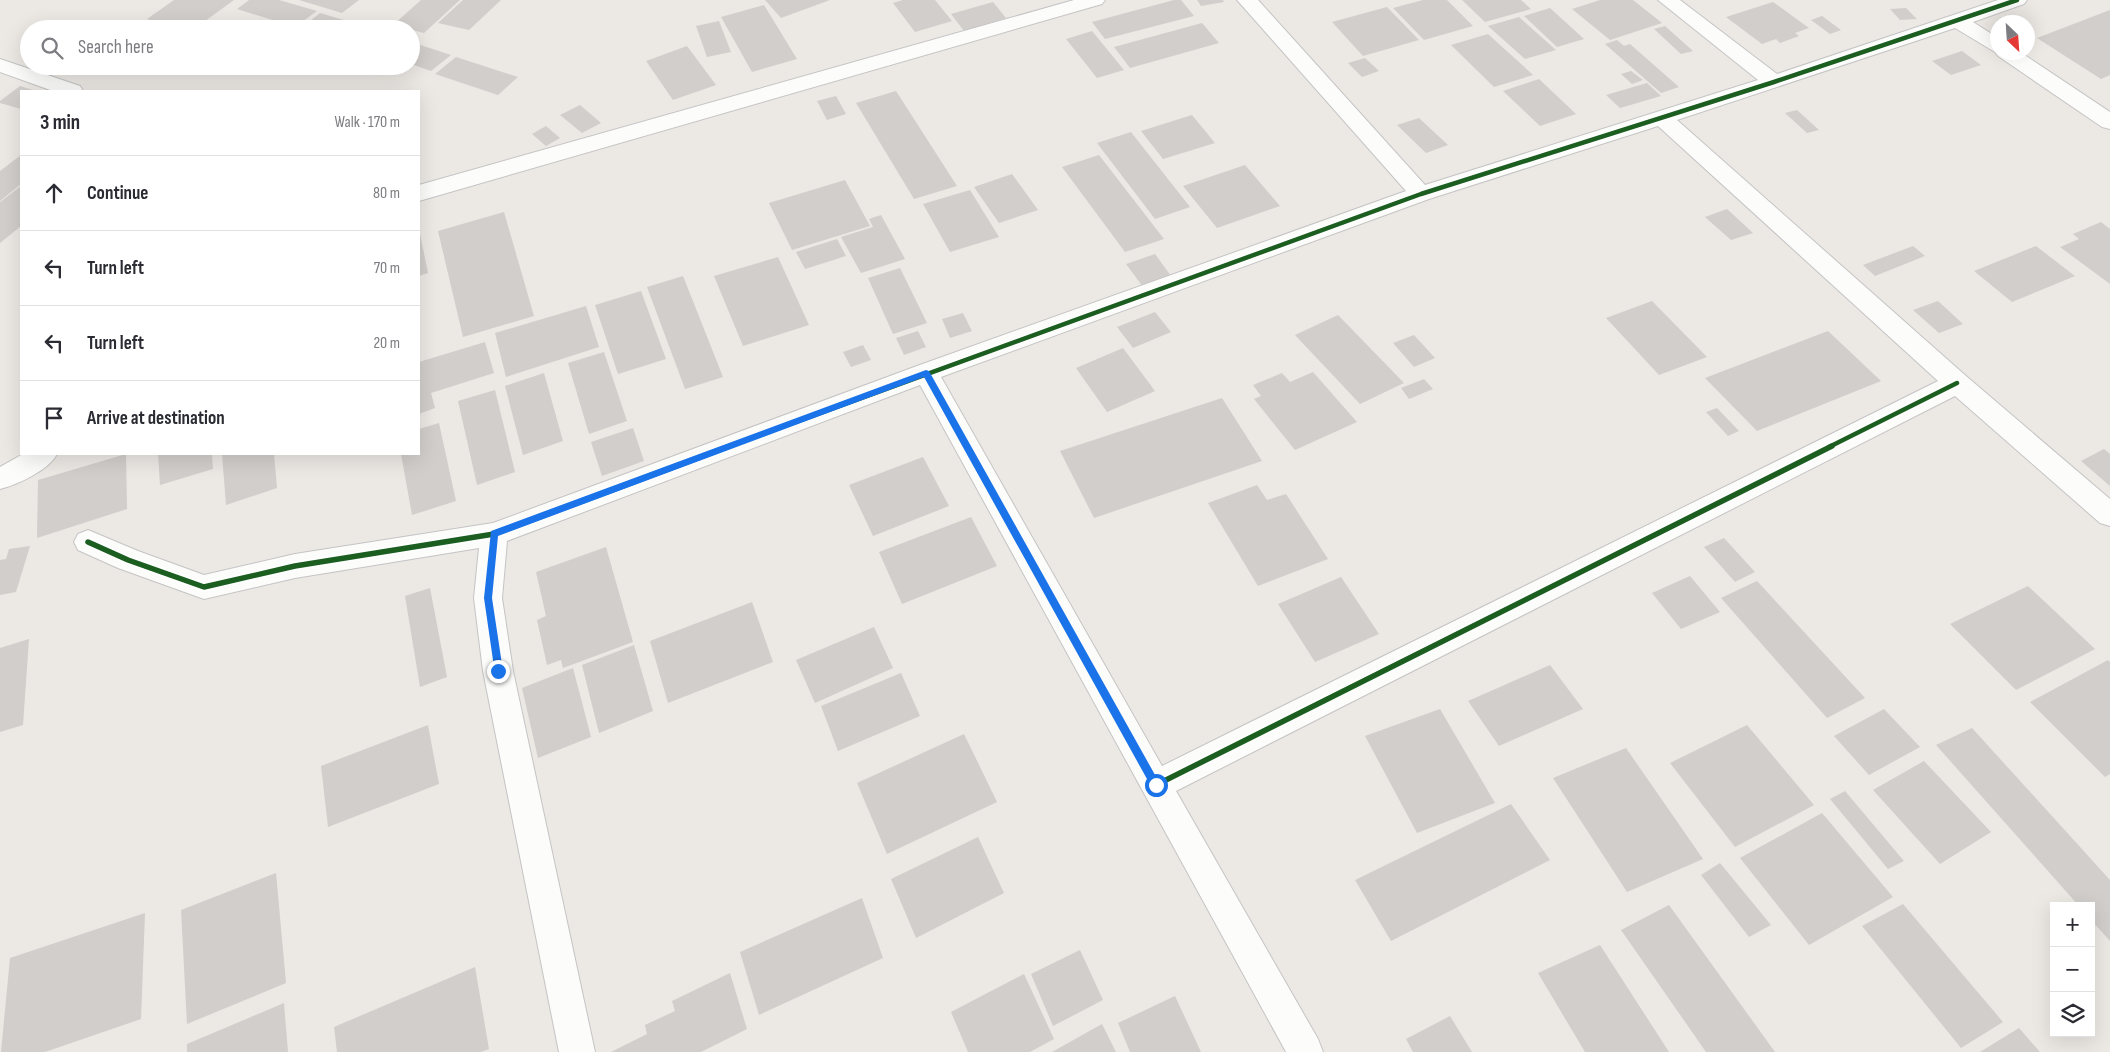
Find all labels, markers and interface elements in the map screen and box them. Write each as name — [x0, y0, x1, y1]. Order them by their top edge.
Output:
north arrow — [1990, 15, 2035, 60]
search box — [20, 20, 420, 75]
icon: search — [38, 34, 66, 62]
text: Search here — [78, 36, 154, 59]
text: 3 min — [40, 110, 80, 135]
text: Walk · 170 m — [335, 113, 400, 132]
icon: ahead — [40, 179, 68, 207]
text: Continue — [87, 182, 148, 205]
text: 80 m — [373, 184, 400, 203]
icon: left — [40, 254, 68, 282]
text: Turn left — [87, 257, 144, 280]
text: 70 m — [374, 259, 400, 278]
icon: left — [40, 329, 68, 357]
text: Turn left — [87, 332, 144, 355]
text: 20 m — [373, 334, 400, 353]
icon: arrive — [40, 404, 68, 432]
text: Arrive at destination — [87, 407, 225, 430]
route end — [487, 660, 510, 683]
route start — [1145, 774, 1168, 797]
map controls — [2050, 902, 2095, 1037]
button: + — [2050, 902, 2095, 947]
button: − — [2050, 947, 2095, 992]
button: layers — [2050, 992, 2095, 1037]

